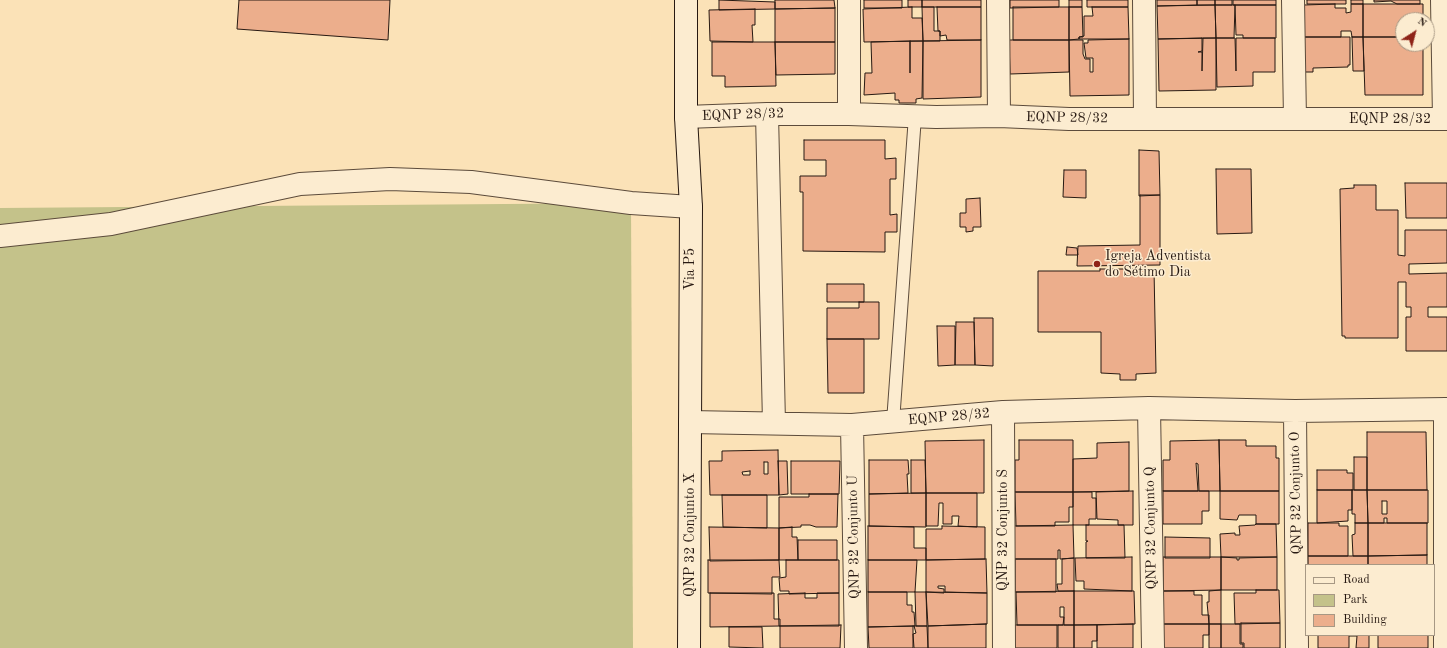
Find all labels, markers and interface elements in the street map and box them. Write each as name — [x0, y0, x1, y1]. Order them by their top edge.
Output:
north arrow — [1395, 12, 1435, 52]
text: N — [1415, 16, 1428, 30]
street label: EQNP 28/32 — [702, 105, 784, 125]
street label: EQNP 28/32 — [1026, 109, 1108, 127]
street label: EQNP 28/32 — [1349, 111, 1431, 127]
street label: Via P5 — [682, 248, 698, 290]
place label: Igreja Adventista do Sétimo Dia — [1105, 248, 1211, 280]
marker: Igreja Adventista do Sétimo Dia — [1092, 259, 1102, 269]
street label: EQNP 28/32 — [907, 405, 991, 429]
street label: QNP 32 Conjunto O — [1287, 431, 1305, 555]
street label: QNP 32 Conjunto Q — [1142, 466, 1160, 590]
street label: QNP 32 Conjunto S — [995, 469, 1011, 591]
street label: QNP 32 Conjunto X — [682, 473, 698, 597]
street label: QNP 32 Conjunto U — [845, 475, 863, 599]
legend — [1305, 564, 1435, 636]
text: Road — [1343, 574, 1370, 586]
text: Park — [1343, 594, 1368, 606]
text: Building — [1343, 614, 1387, 626]

